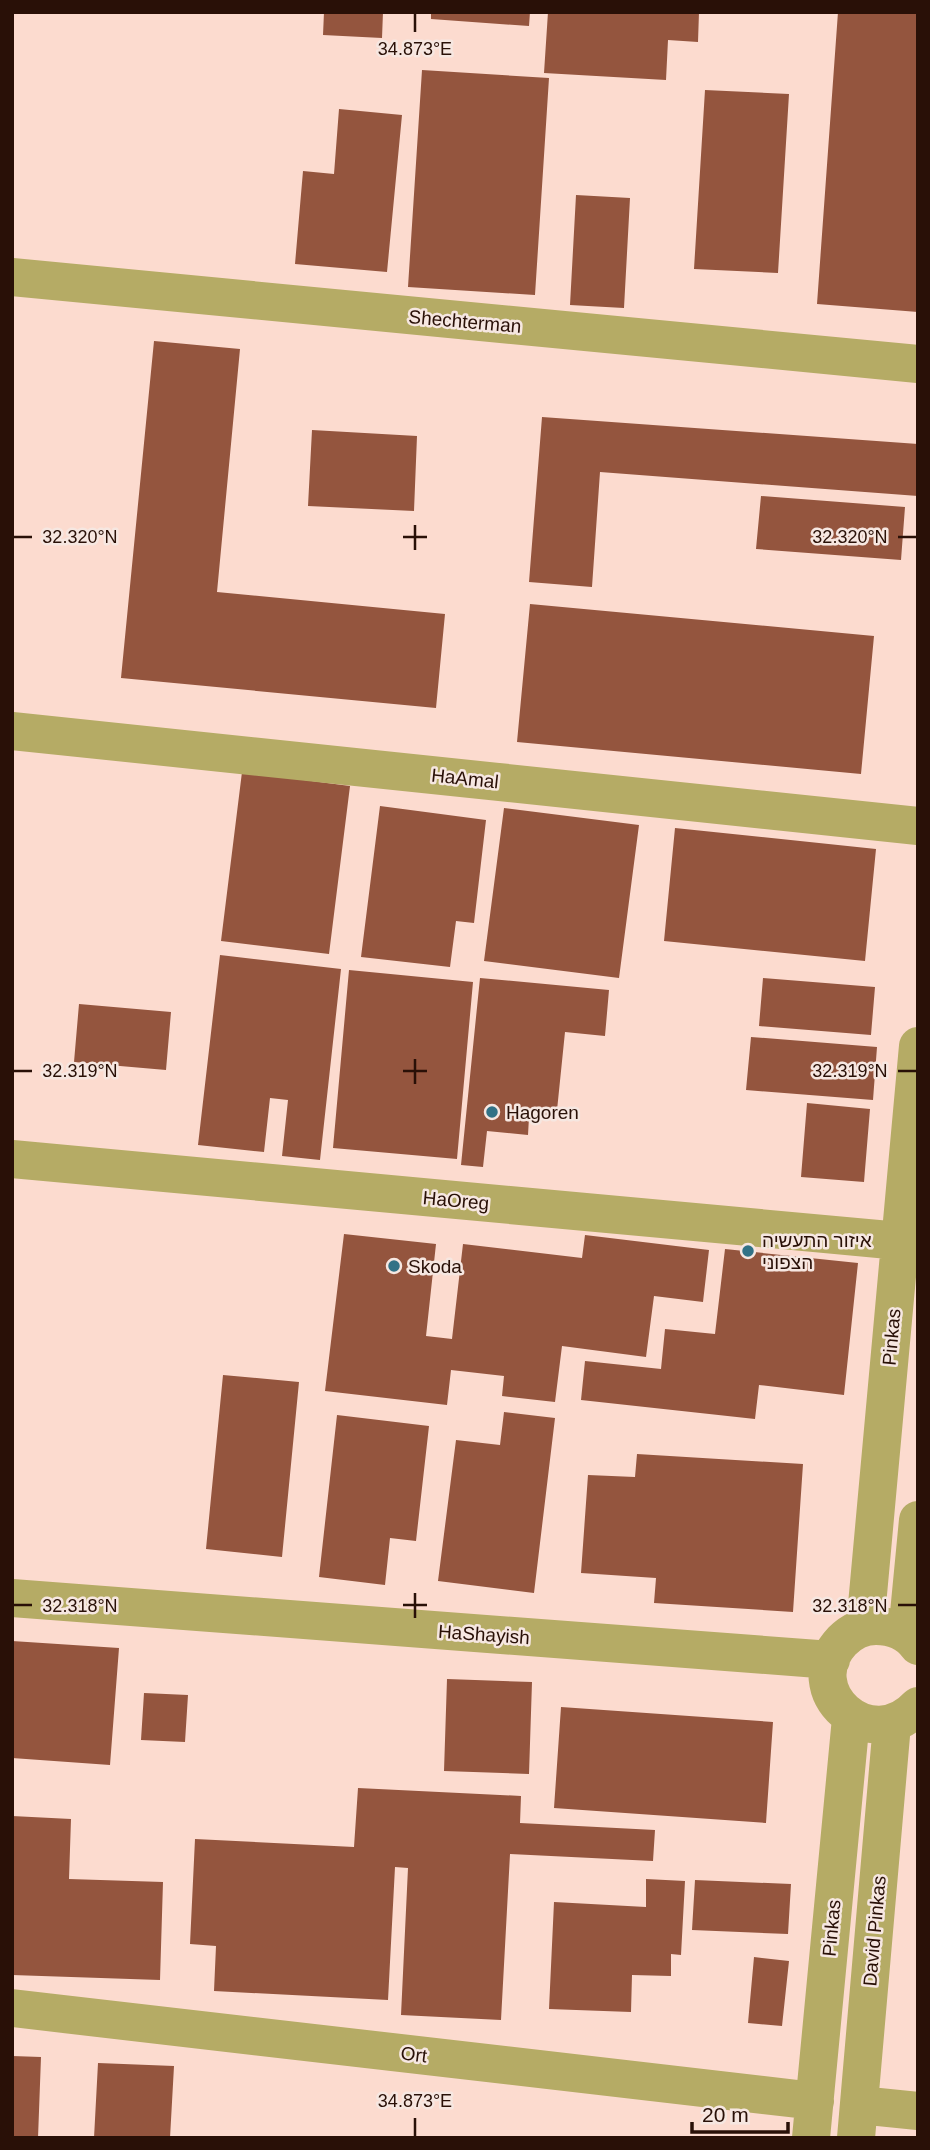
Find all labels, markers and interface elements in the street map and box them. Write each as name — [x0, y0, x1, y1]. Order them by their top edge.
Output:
text: 34.873°E — [378, 39, 452, 59]
street label: Shechterman — [408, 306, 522, 337]
text: 32.320°N — [42, 527, 118, 547]
text: 32.320°N — [812, 527, 888, 547]
street label: HaAmal — [430, 765, 500, 792]
text: 32.319°N — [42, 1061, 118, 1081]
text: 32.319°N — [812, 1061, 888, 1081]
place label: Hagoren — [506, 1102, 579, 1123]
marker: Hagoren — [484, 1104, 500, 1120]
street label: HaOreg — [422, 1187, 490, 1214]
place label: איזור התעשיה הצפוני — [762, 1230, 872, 1273]
marker: איזור התעשיה הצפוני — [740, 1243, 756, 1259]
place label: Skoda — [408, 1256, 462, 1277]
marker: Skoda — [386, 1258, 402, 1274]
street label: Pinkas — [879, 1308, 904, 1366]
text: 32.318°N — [42, 1596, 118, 1616]
text: 32.318°N — [812, 1596, 888, 1616]
street label: HaShayish — [437, 1621, 531, 1648]
street label: David Pinkas — [859, 1875, 890, 1987]
street label: Pinkas — [819, 1899, 844, 1957]
street label: Ort — [400, 2042, 429, 2067]
scale bar — [692, 2090, 788, 2134]
text: 34.873°E — [378, 2091, 452, 2111]
text: 20 m — [702, 2103, 749, 2126]

